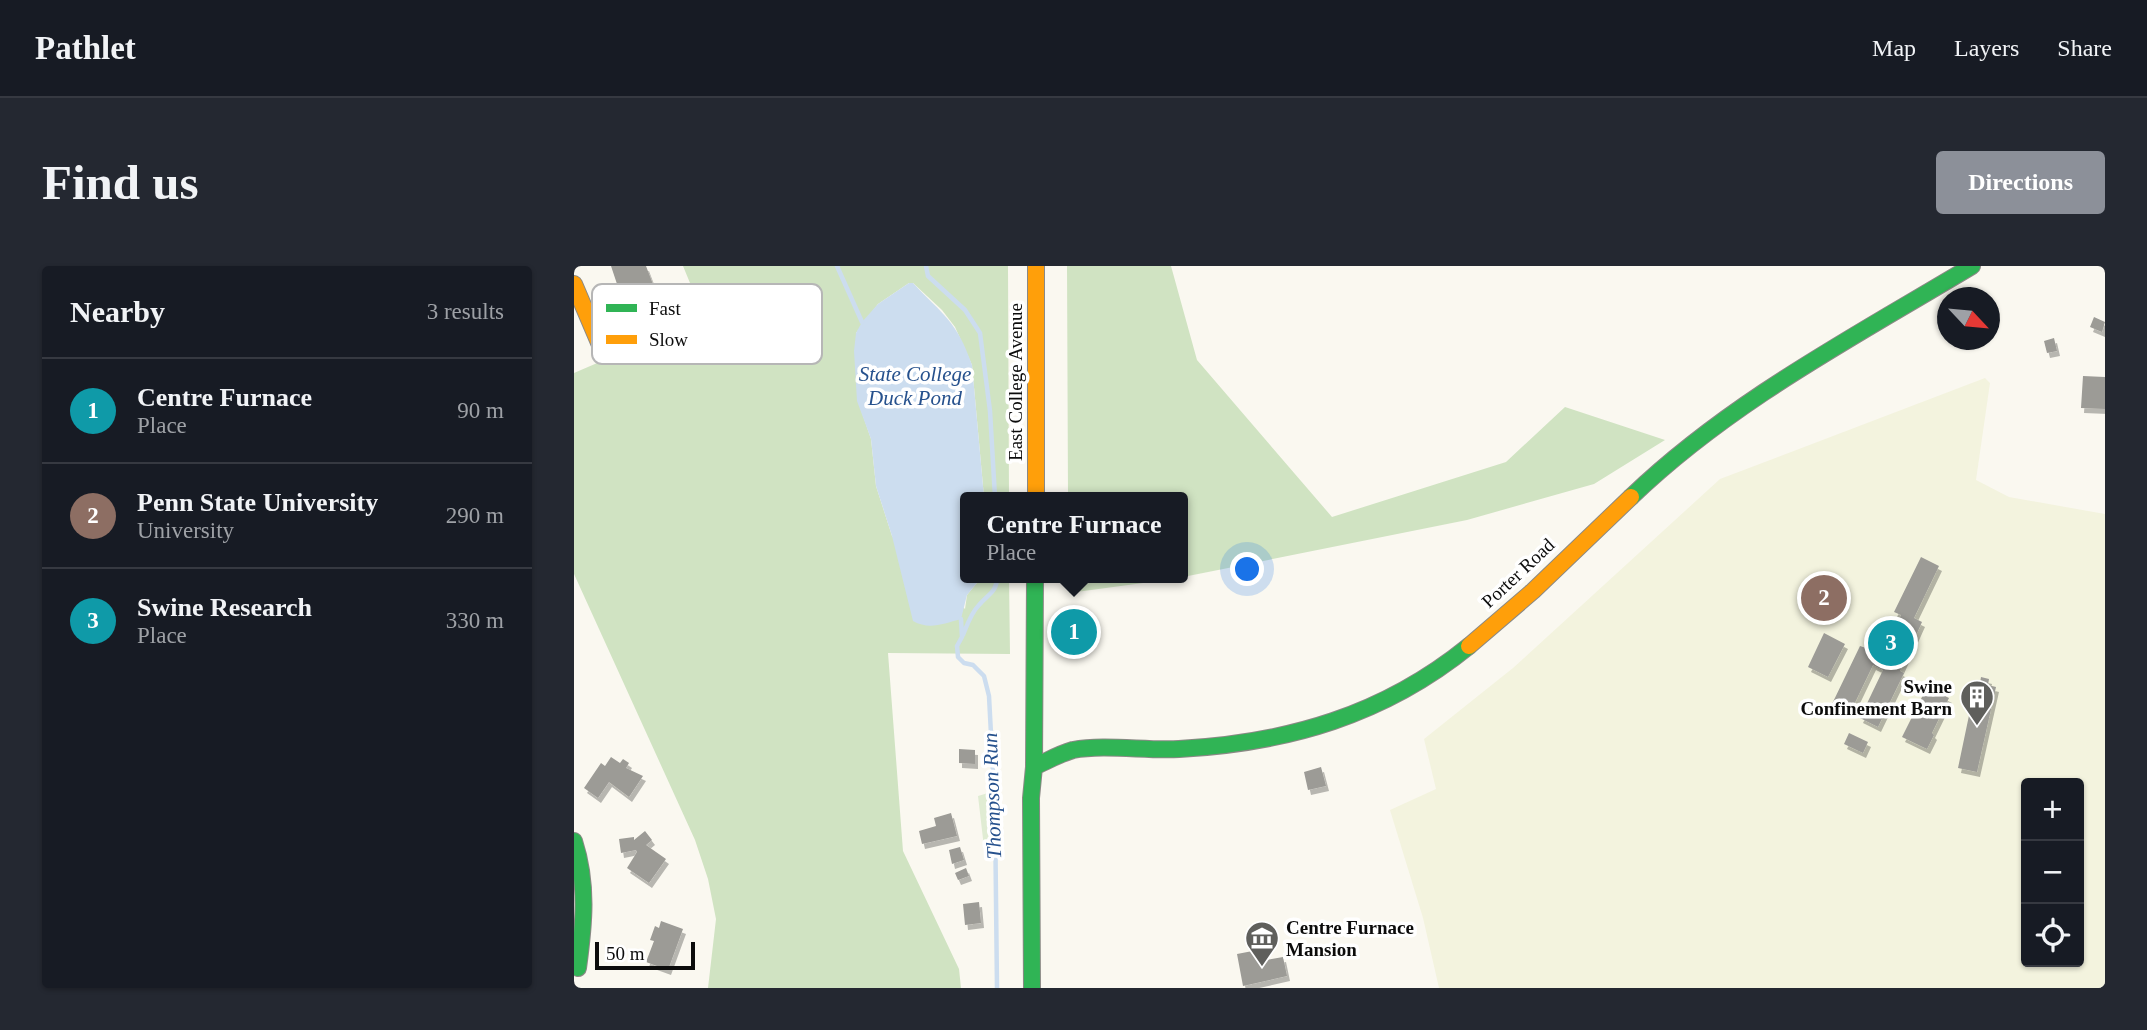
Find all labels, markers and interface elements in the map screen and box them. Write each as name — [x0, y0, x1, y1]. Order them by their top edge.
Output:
text: Pathlet — [35, 30, 136, 66]
text: Map — [1872, 35, 1916, 61]
text: Layers — [1954, 35, 2019, 61]
text: Share — [2057, 35, 2112, 61]
button: Directions — [1936, 151, 2105, 214]
text: Find us — [42, 155, 199, 210]
legend — [592, 284, 822, 364]
north arrow — [1937, 287, 2000, 350]
text: Nearby — [70, 295, 165, 328]
text: Fast — [649, 298, 681, 319]
text: 3 results — [427, 299, 504, 324]
street label: East College Avenue — [1005, 303, 1026, 461]
text: Slow — [649, 329, 688, 350]
water label: State College Duck Pond — [859, 362, 971, 410]
text: Centre Furnace — [137, 383, 312, 412]
text: 1 — [87, 398, 99, 423]
text: 90 m — [457, 398, 504, 423]
text: Place — [137, 413, 187, 438]
text: Penn State University — [137, 488, 378, 517]
popup — [960, 492, 1188, 583]
text: 2 — [87, 503, 99, 528]
text: 290 m — [446, 503, 504, 528]
text: Centre Furnace — [987, 510, 1161, 539]
text: University — [137, 518, 234, 543]
street label: Porter Road — [1477, 534, 1559, 612]
text: Place — [987, 540, 1036, 565]
your location — [1230, 552, 1264, 586]
pin: 2 — [1801, 572, 1847, 624]
text: Swine Research — [137, 593, 312, 622]
pin: 1 — [1051, 606, 1097, 658]
text: 3 — [87, 608, 99, 633]
text: 330 m — [446, 608, 504, 633]
pin: 3 — [1868, 617, 1914, 669]
text: Place — [137, 623, 187, 648]
place label: Swine Confinement Barn — [1801, 676, 1952, 719]
building icon: Swine Confinement Barn — [1958, 678, 1996, 727]
water label: Thompson Run — [978, 732, 1006, 860]
map controls — [2021, 778, 2084, 967]
button: + — [2021, 778, 2084, 841]
button: − — [2021, 841, 2084, 904]
button: locate — [2021, 904, 2084, 967]
place label: Centre Furnace Mansion — [1286, 917, 1414, 960]
museum icon: Centre Furnace Mansion — [1243, 919, 1281, 968]
scale bar — [595, 939, 695, 971]
text: 50 m — [606, 943, 645, 964]

